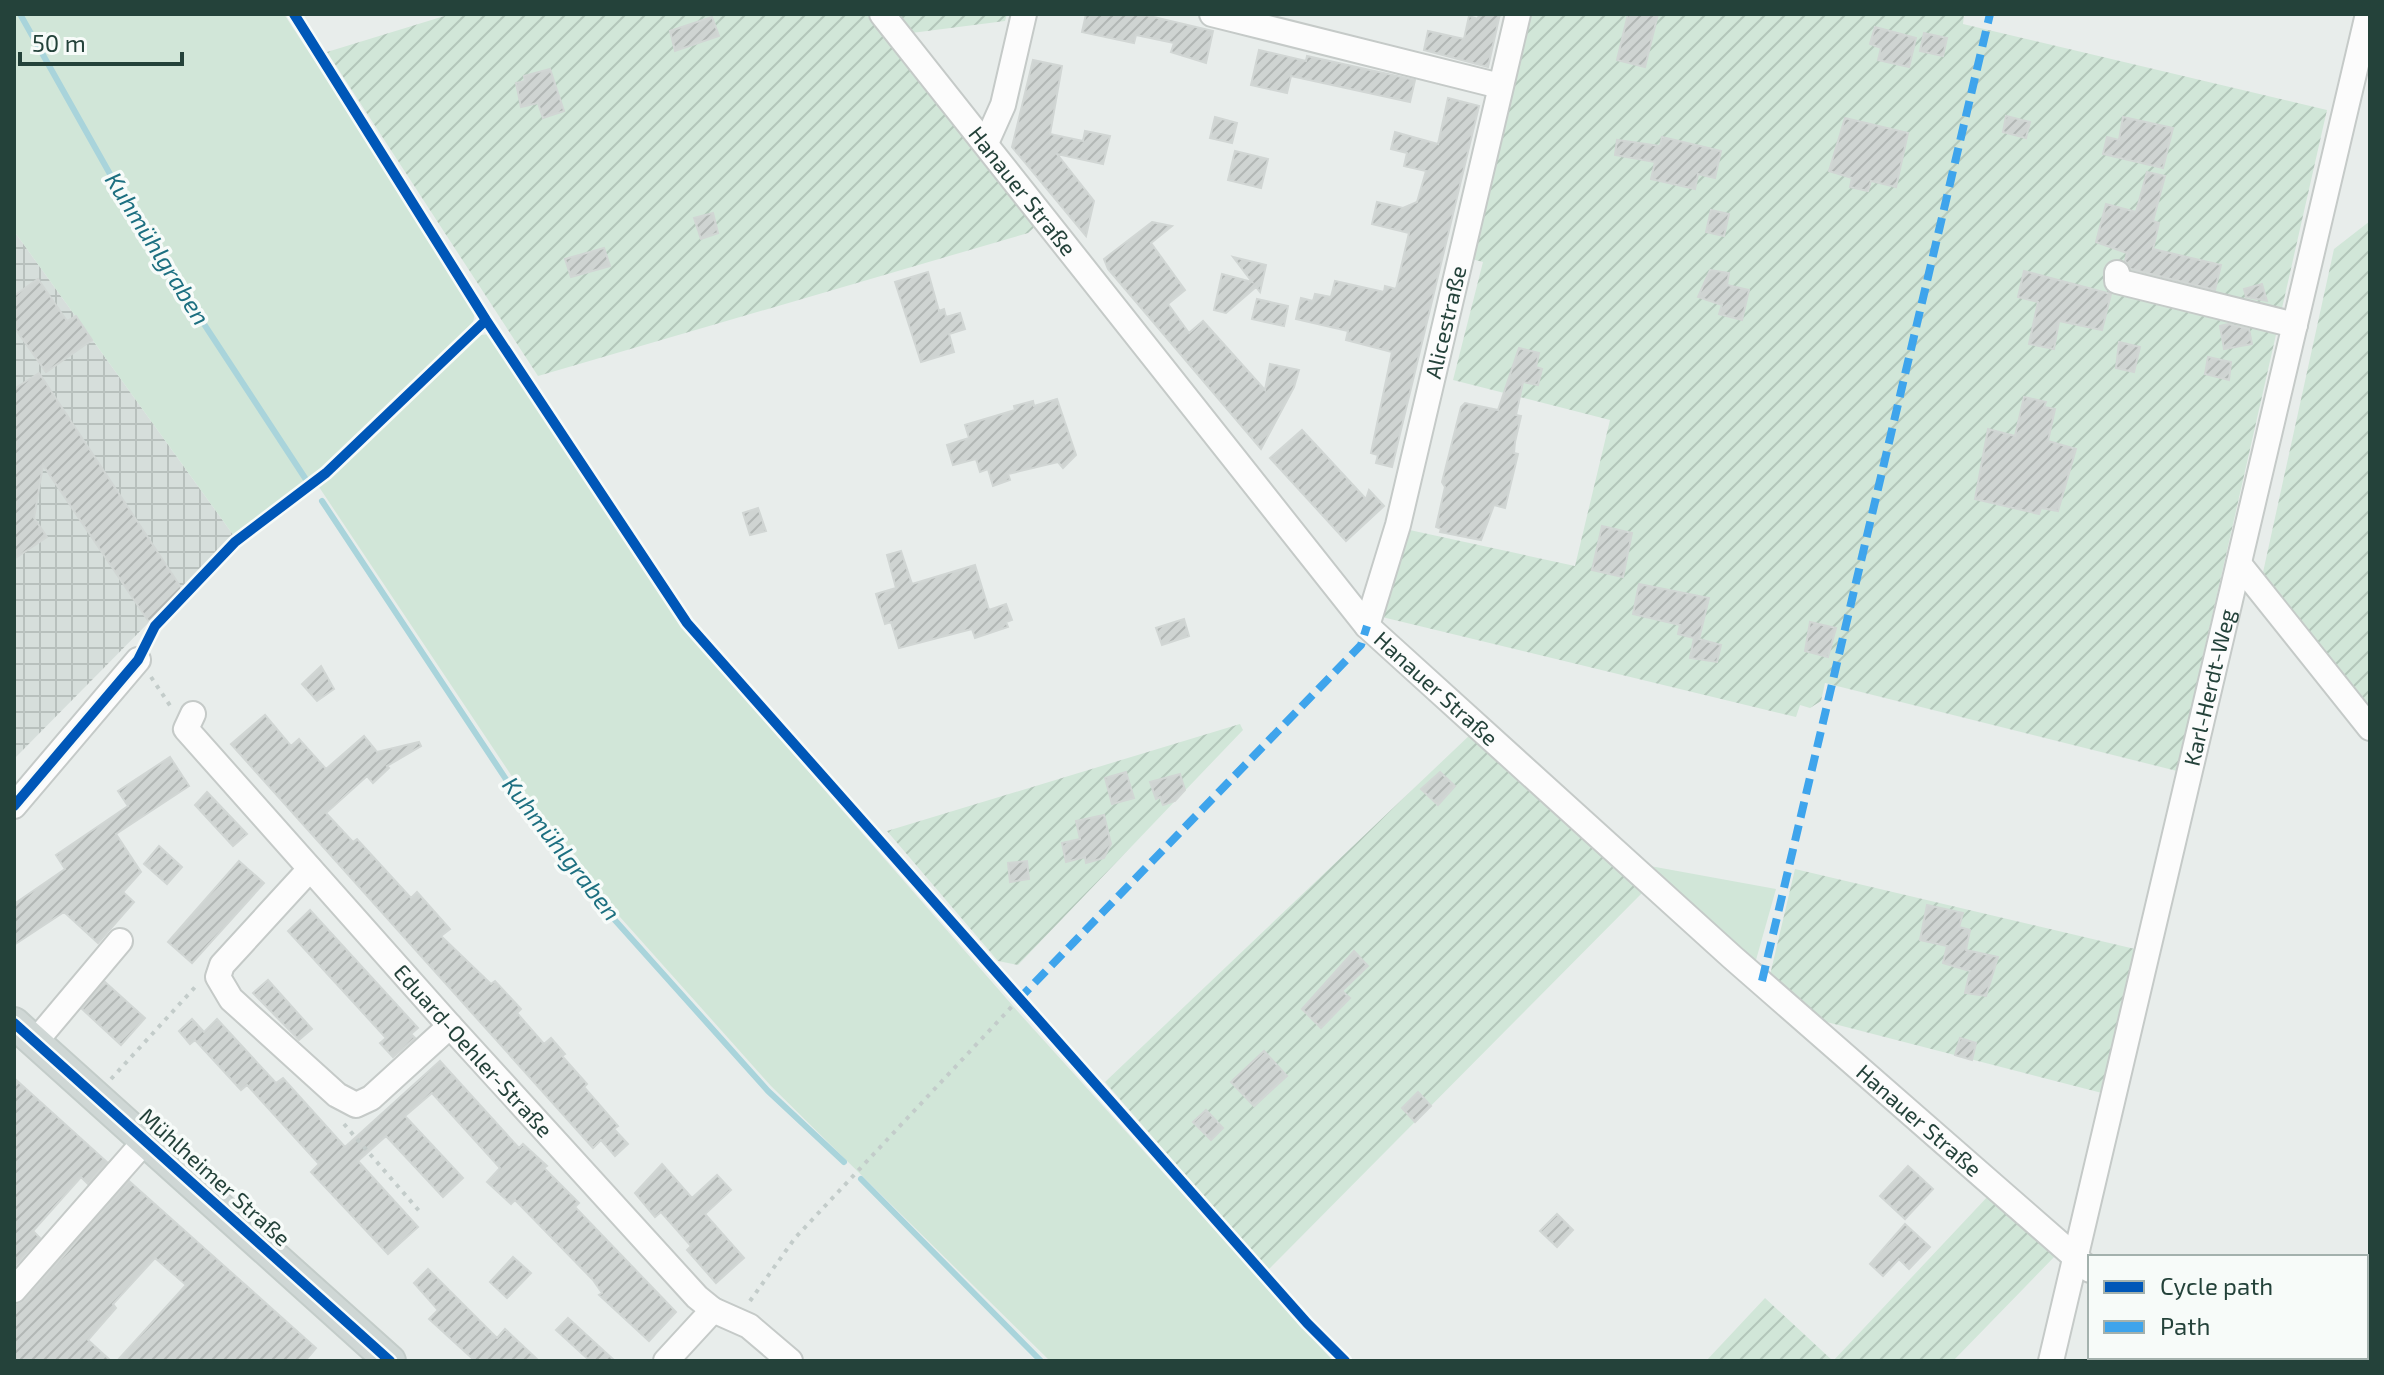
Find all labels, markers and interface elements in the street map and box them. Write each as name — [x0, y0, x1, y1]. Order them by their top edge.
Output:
scale bar — [20, 16, 182, 66]
text: 50 m — [32, 28, 86, 57]
street label: Hanauer Straße — [964, 121, 1082, 260]
water label: Kuhmühlgraben — [100, 167, 217, 330]
street label: Alicestraße — [1419, 263, 1470, 381]
street label: Karl-Herdt-Weg — [2178, 606, 2240, 768]
street label: Hanauer Straße — [1370, 625, 1504, 750]
water label: Kuhmühlgraben — [497, 770, 627, 926]
street label: Eduard-Oehler-Straße — [389, 958, 559, 1142]
street label: Hanauer Straße — [1852, 1058, 1988, 1181]
street label: Mühlheimer Straße — [135, 1102, 296, 1251]
legend — [2088, 1255, 2368, 1359]
text: Cycle path — [2160, 1271, 2273, 1300]
text: Path — [2160, 1311, 2210, 1340]

